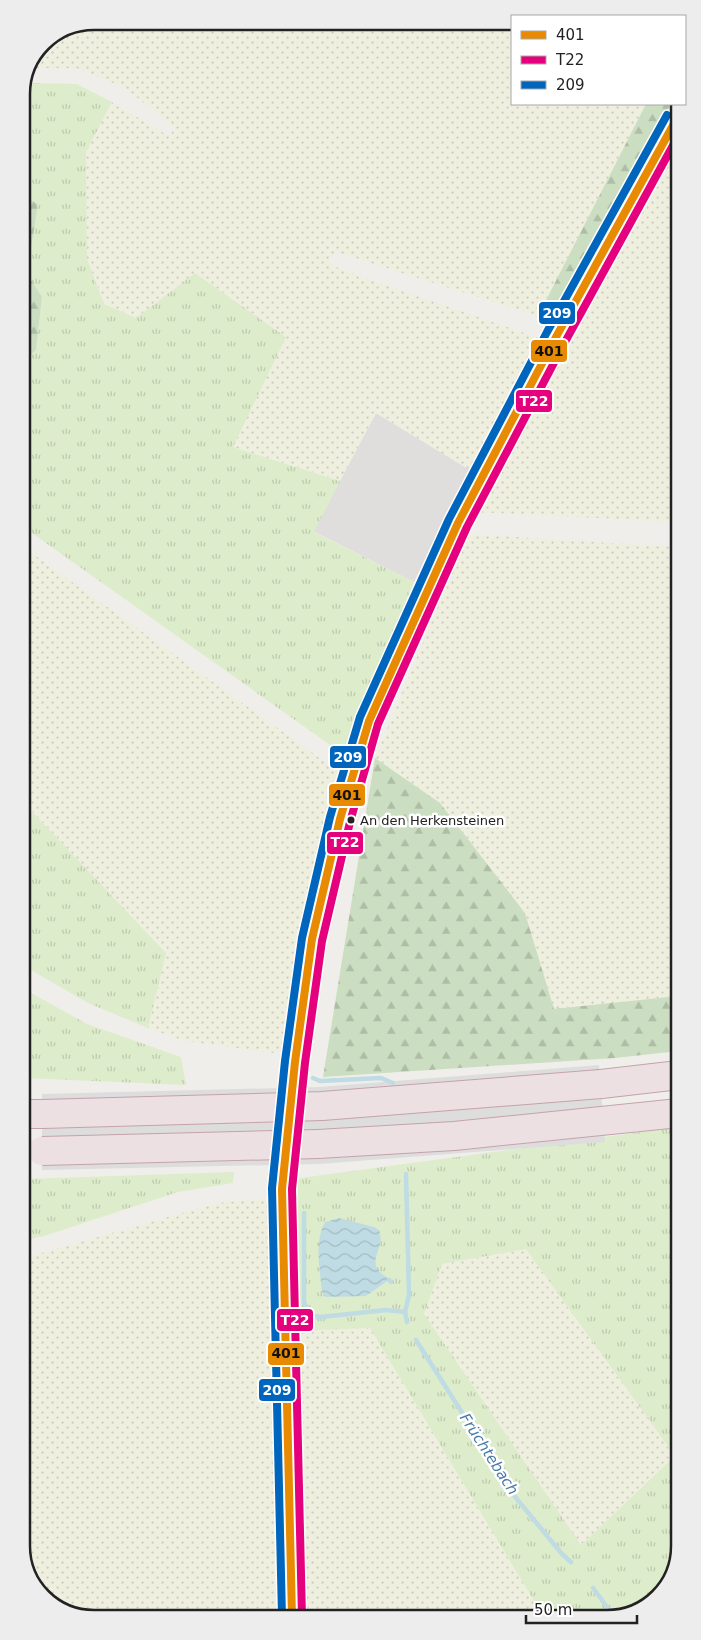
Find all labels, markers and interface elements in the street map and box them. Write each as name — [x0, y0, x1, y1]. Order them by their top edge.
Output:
legend — [511, 15, 686, 105]
text: 401 — [556, 26, 585, 44]
text: T22 — [555, 51, 584, 69]
text: 209 — [556, 76, 585, 94]
line badge: 209 — [538, 301, 576, 325]
text: 209 — [542, 305, 572, 321]
line badge: 401 — [530, 339, 568, 363]
text: 401 — [534, 343, 564, 359]
line badge: T22 — [515, 389, 553, 413]
text: T22 — [519, 393, 549, 409]
line badge: 209 — [329, 745, 367, 769]
text: 209 — [333, 749, 363, 765]
line badge: 401 — [328, 783, 366, 807]
text: 401 — [332, 787, 362, 803]
place label: An den Herkensteinen — [360, 813, 504, 828]
marker: An den Herkensteinen — [346, 815, 356, 825]
line badge: T22 — [326, 831, 364, 855]
text: T22 — [330, 834, 360, 850]
line badge: T22 — [276, 1308, 314, 1332]
text: T22 — [280, 1312, 310, 1328]
line badge: 401 — [267, 1342, 305, 1366]
text: 401 — [271, 1345, 301, 1361]
line badge: 209 — [258, 1378, 296, 1402]
text: 209 — [262, 1382, 292, 1398]
water label: Früchtebach — [456, 1410, 522, 1498]
scale bar — [526, 1592, 637, 1624]
text: 50 m — [534, 1601, 572, 1619]

